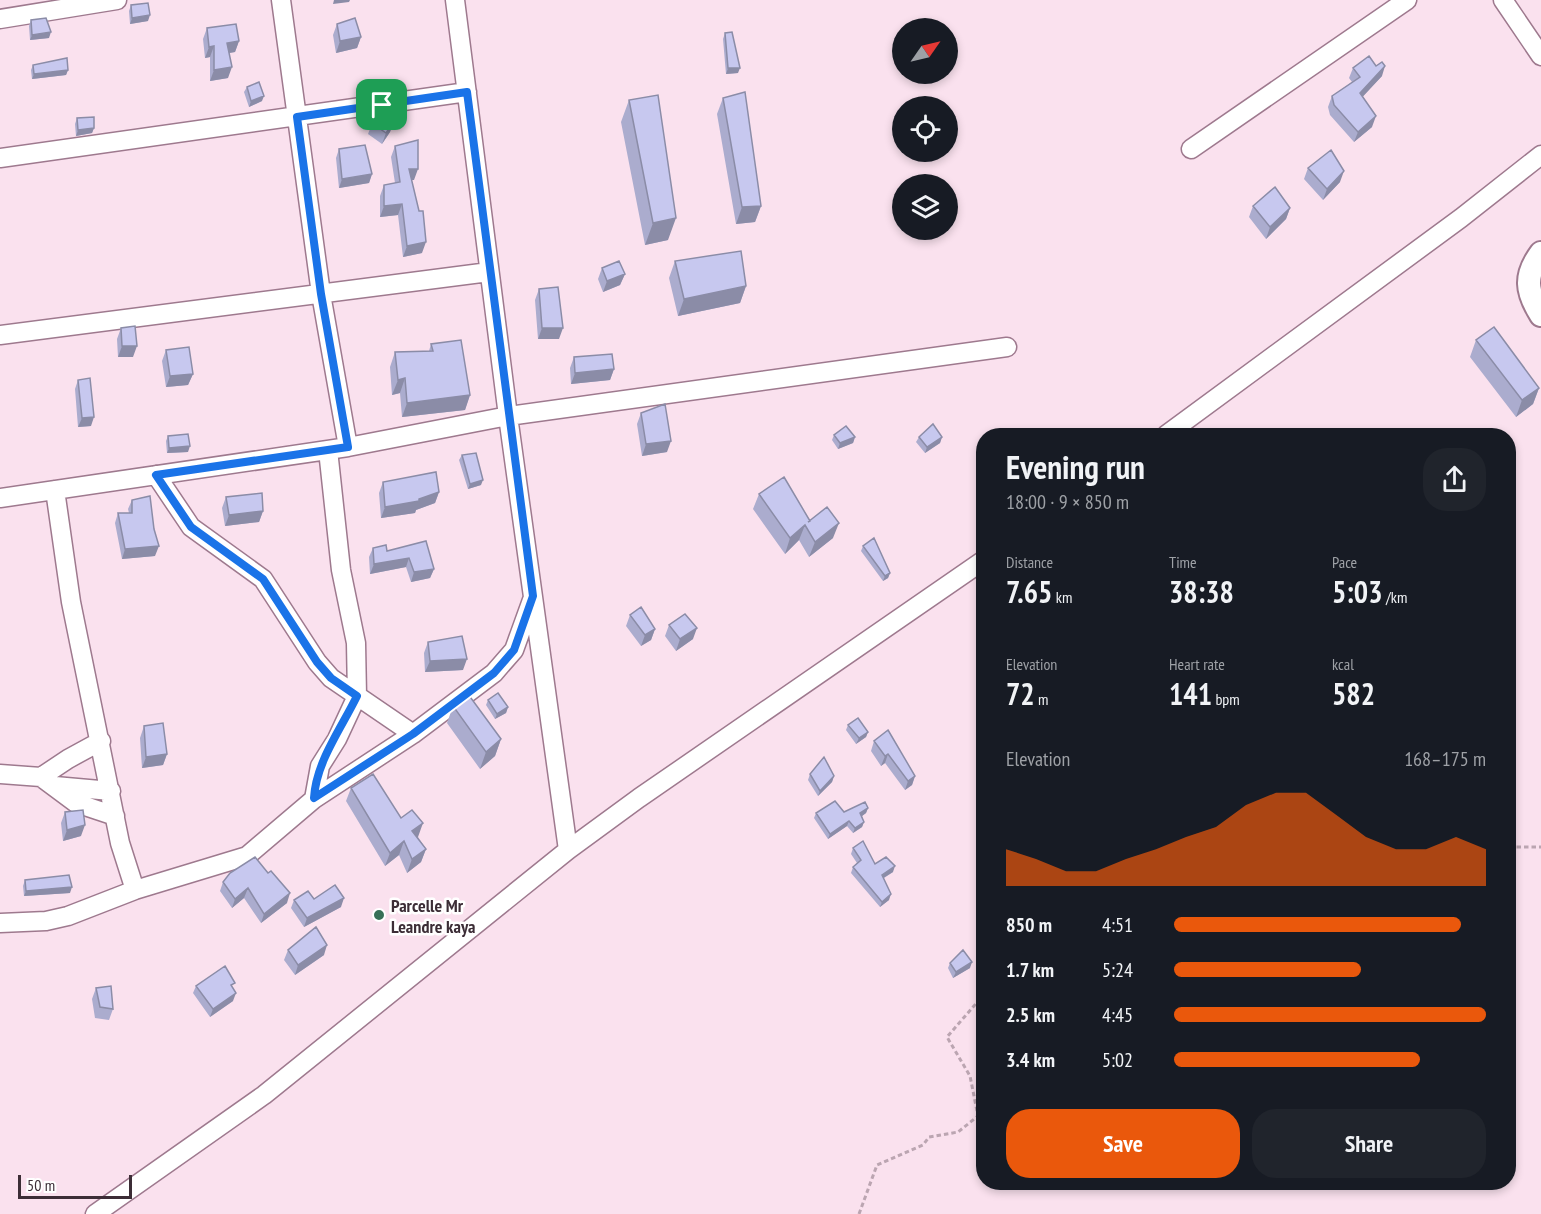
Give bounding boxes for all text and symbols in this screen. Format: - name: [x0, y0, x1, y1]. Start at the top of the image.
- north arrow: [892, 18, 958, 84]
- map controls: [892, 18, 958, 240]
- pin: [356, 79, 407, 130]
- icon: arrive: [365, 88, 398, 121]
- button: locate: [892, 96, 958, 162]
- button: layers: [892, 174, 958, 240]
- text: Evening run: [1006, 445, 1145, 488]
- button: share: [1423, 448, 1486, 511]
- text: 18:00 · 9 × 850 m: [1006, 489, 1129, 515]
- text: Distance: [1006, 552, 1053, 572]
- text: Time: [1169, 552, 1197, 572]
- text: Pace: [1332, 552, 1357, 572]
- text: 7.65: [1006, 572, 1052, 611]
- text: 38:38: [1169, 572, 1234, 611]
- text: 5:03: [1332, 572, 1383, 611]
- text: km: [1052, 587, 1072, 607]
- text: /km: [1383, 587, 1407, 607]
- text: Elevation: [1006, 654, 1057, 674]
- text: Heart rate: [1169, 654, 1225, 674]
- text: kcal: [1332, 654, 1354, 674]
- text: 72: [1006, 674, 1035, 713]
- text: 141: [1169, 674, 1212, 713]
- text: 582: [1332, 674, 1375, 713]
- text: m: [1035, 689, 1049, 709]
- text: bpm: [1212, 689, 1240, 709]
- text: Elevation: [1006, 746, 1070, 772]
- text: 168–175 m: [1404, 746, 1486, 772]
- place label: Parcelle Mr Leandre kaya: [391, 894, 476, 938]
- marker: Parcelle Mr Leandre kaya: [372, 908, 386, 922]
- text: 850 m: [1006, 912, 1052, 938]
- text: 4:51: [1102, 912, 1133, 938]
- text: 1.7 km: [1006, 957, 1054, 983]
- text: 5:24: [1102, 957, 1133, 983]
- text: 2.5 km: [1006, 1002, 1055, 1028]
- text: 4:45: [1102, 1002, 1133, 1028]
- text: 3.4 km: [1006, 1047, 1055, 1073]
- text: 5:02: [1102, 1047, 1133, 1073]
- button: Save: [1006, 1109, 1240, 1178]
- button: Share: [1252, 1109, 1486, 1178]
- scale bar: [18, 1172, 132, 1200]
- text: 50 m: [27, 1175, 55, 1195]

